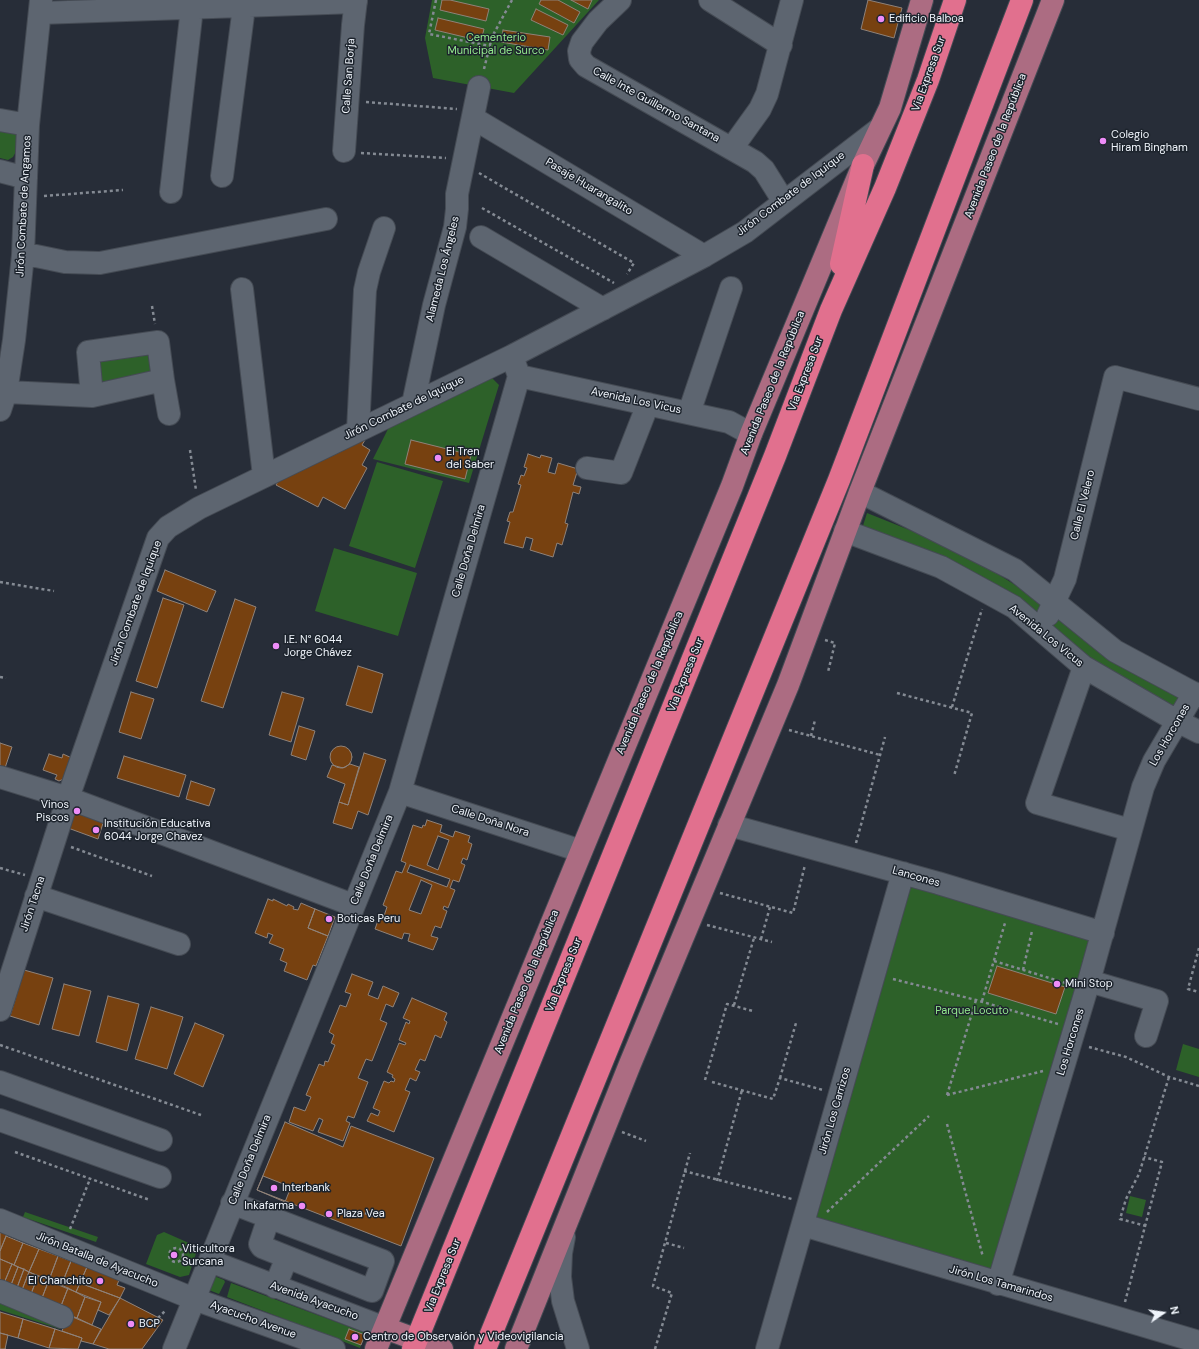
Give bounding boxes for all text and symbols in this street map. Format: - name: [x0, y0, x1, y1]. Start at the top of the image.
- place label: Edificio Balboa: [889, 12, 964, 26]
- marker: Edificio Balboa: [876, 14, 886, 24]
- park label: Cementerio Municipal de Surco: [447, 31, 545, 57]
- street label: Via Expresa Sur: [909, 35, 949, 113]
- street label: Calle San Borja: [340, 38, 358, 114]
- street label: Calle Inte Guillermo Santana: [590, 65, 722, 145]
- street label: Avenida Paseo de la República: [962, 72, 1030, 220]
- place label: Colegio Hiram Bingham: [1111, 128, 1188, 154]
- street label: Jirón Combate de Angamos: [14, 135, 34, 277]
- marker: Colegio Hiram Bingham: [1098, 136, 1108, 146]
- street label: Jirón Combate de Iquique: [734, 149, 848, 239]
- street label: Pasaje Huarangalito: [543, 156, 635, 218]
- street label: Alameda Los Ángeles: [424, 215, 462, 323]
- street label: Avenida Paseo de la República: [738, 309, 808, 457]
- street label: Via Expresa Sur: [786, 335, 826, 413]
- street label: Jirón Combate de Iquique: [342, 373, 466, 443]
- street label: Avenida Los Vicus: [590, 385, 682, 417]
- place label: El Tren del Saber: [446, 445, 494, 471]
- marker: El Tren del Saber: [433, 453, 443, 463]
- street label: Calle El Velero: [1068, 469, 1098, 541]
- street label: Calle Doña Delmira: [449, 503, 489, 599]
- street label: Jirón Combate de Iquique: [107, 539, 165, 667]
- street label: Avenida Los Vicus: [1006, 602, 1086, 670]
- street label: Avenida Paseo de la República: [614, 610, 686, 756]
- place label: I.E. N° 6044 Jorge Chávez: [284, 633, 352, 659]
- street label: Via Expresa Sur: [665, 636, 707, 714]
- marker: I.E. N° 6044 Jorge Chávez: [271, 641, 281, 651]
- street label: Los Horcones: [1147, 702, 1193, 768]
- place label: Vinos Piscos: [36, 798, 69, 824]
- street label: Calle Doña Nora: [449, 802, 531, 840]
- marker: Vinos Piscos: [72, 806, 82, 816]
- street label: Calle Doña Delmira: [348, 813, 396, 907]
- place label: Institución Educativa 6044 Jorge Chavez: [104, 817, 210, 843]
- marker: Institución Educativa 6044 Jorge Chavez: [91, 825, 101, 835]
- street label: Lancones: [891, 864, 941, 890]
- street label: Jirón Tacna: [18, 875, 48, 933]
- street label: Avenida Paseo de la República: [492, 908, 562, 1056]
- place label: Boticas Peru: [337, 912, 400, 926]
- marker: Boticas Peru: [324, 914, 334, 924]
- street label: Via Expresa Sur: [543, 936, 585, 1014]
- place label: Mini Stop: [1065, 977, 1113, 991]
- marker: Mini Stop: [1052, 979, 1062, 989]
- park label: Parque Locuto: [935, 1004, 1009, 1018]
- street label: Los Horcones: [1055, 1007, 1087, 1077]
- street label: Jirón Los Carrizos: [816, 1066, 854, 1156]
- street label: Calle Doña Delmira: [226, 1113, 274, 1207]
- place label: Interbank: [282, 1181, 330, 1195]
- marker: Interbank: [269, 1183, 279, 1193]
- place label: Inkafarma: [244, 1199, 294, 1213]
- marker: Inkafarma: [297, 1201, 307, 1211]
- place label: Plaza Vea: [337, 1207, 385, 1221]
- marker: Plaza Vea: [324, 1209, 334, 1219]
- street label: Jirón Batalla de Ayacucho: [34, 1229, 160, 1291]
- street label: Via Expresa Sur: [422, 1237, 464, 1315]
- place label: Viticultora Surcana: [182, 1242, 235, 1268]
- marker: Viticultora Surcana: [169, 1250, 179, 1260]
- street label: Jirón Los Tamarindos: [948, 1263, 1054, 1305]
- place label: El Chanchito: [28, 1274, 92, 1288]
- marker: El Chanchito: [95, 1276, 105, 1286]
- street label: Avenida Ayacucho: [268, 1279, 360, 1323]
- north arrow: [1143, 1293, 1183, 1333]
- street label: Ayacucho Avenue: [208, 1298, 298, 1342]
- text: N: [1167, 1305, 1182, 1316]
- place label: BCP: [139, 1317, 160, 1331]
- marker: BCP: [126, 1319, 136, 1329]
- place label: Centro de Observaión y Videovigilancia: [363, 1330, 564, 1344]
- marker: Centro de Observaión y Videovigilancia: [350, 1332, 360, 1342]

